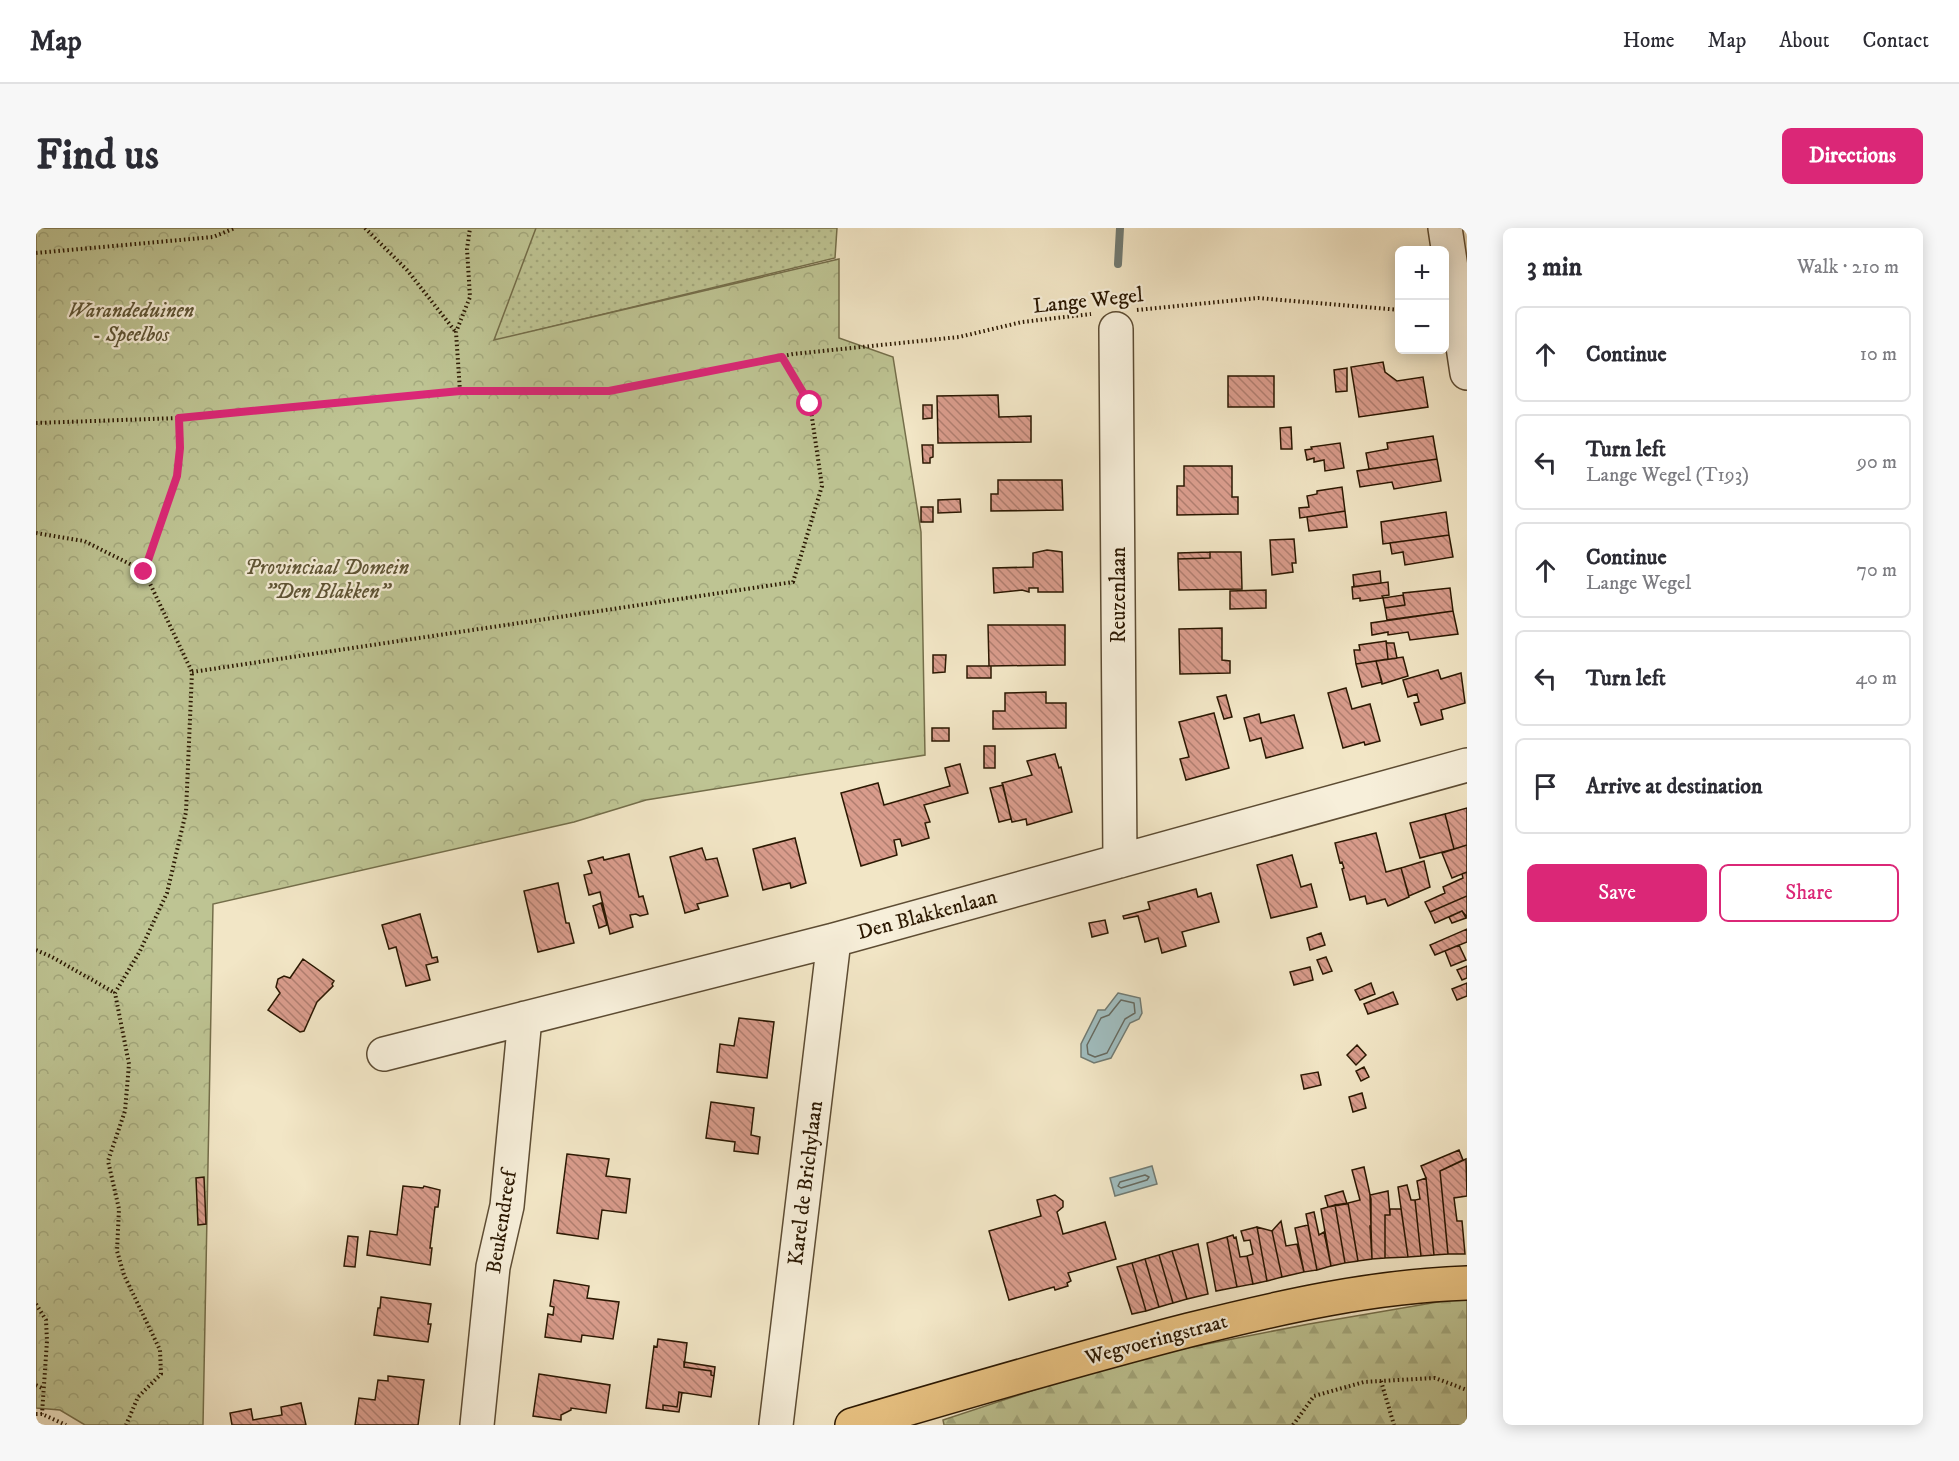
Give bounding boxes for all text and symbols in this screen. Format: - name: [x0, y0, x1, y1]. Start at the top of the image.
- text: Map: [30, 24, 82, 59]
- text: Home: [1623, 28, 1675, 54]
- text: Map: [1708, 28, 1746, 54]
- text: About: [1779, 28, 1830, 54]
- text: Contact: [1863, 28, 1929, 54]
- button: Directions: [1782, 128, 1923, 184]
- text: Find us: [36, 130, 159, 182]
- map controls: [1395, 246, 1449, 354]
- button: +: [1395, 246, 1449, 300]
- text: 3 min: [1527, 251, 1582, 284]
- text: Walk · 210 m: [1797, 255, 1899, 280]
- street label: Lange Wegel: [1032, 282, 1145, 320]
- park label: Warandeduinen - Speelbos: [68, 298, 195, 348]
- button: −: [1395, 300, 1449, 354]
- icon: ahead: [1529, 338, 1562, 371]
- text: Continue: [1586, 341, 1667, 368]
- text: 10 m: [1860, 342, 1897, 367]
- route start: [796, 390, 822, 416]
- text: Turn left: [1586, 436, 1666, 463]
- icon: left: [1529, 446, 1562, 479]
- text: 90 m: [1857, 450, 1897, 475]
- text: Lange Wegel (T193): [1586, 463, 1749, 488]
- text: Continue: [1586, 544, 1667, 571]
- street label: Reuzenlaan: [1106, 547, 1132, 643]
- icon: ahead: [1529, 554, 1562, 587]
- park label: Provinciaal Domein "Den Blakken": [245, 555, 409, 605]
- route end: [130, 558, 156, 584]
- text: 70 m: [1856, 558, 1897, 583]
- text: Lange Wegel: [1586, 571, 1691, 596]
- icon: left: [1529, 662, 1562, 695]
- text: Turn left: [1586, 665, 1666, 692]
- text: 40 m: [1855, 666, 1897, 691]
- icon: arrive: [1529, 770, 1562, 803]
- text: Arrive at destination: [1586, 773, 1763, 800]
- button: Save: [1527, 864, 1707, 922]
- button: Share: [1719, 864, 1899, 922]
- street label: Den Blakkenlaan: [855, 884, 1000, 946]
- street label: Karel de Brichylaan: [783, 1099, 829, 1267]
- street label: Beukendreef: [481, 1165, 524, 1276]
- street label: Wegvoeringstraat: [1081, 1308, 1231, 1372]

